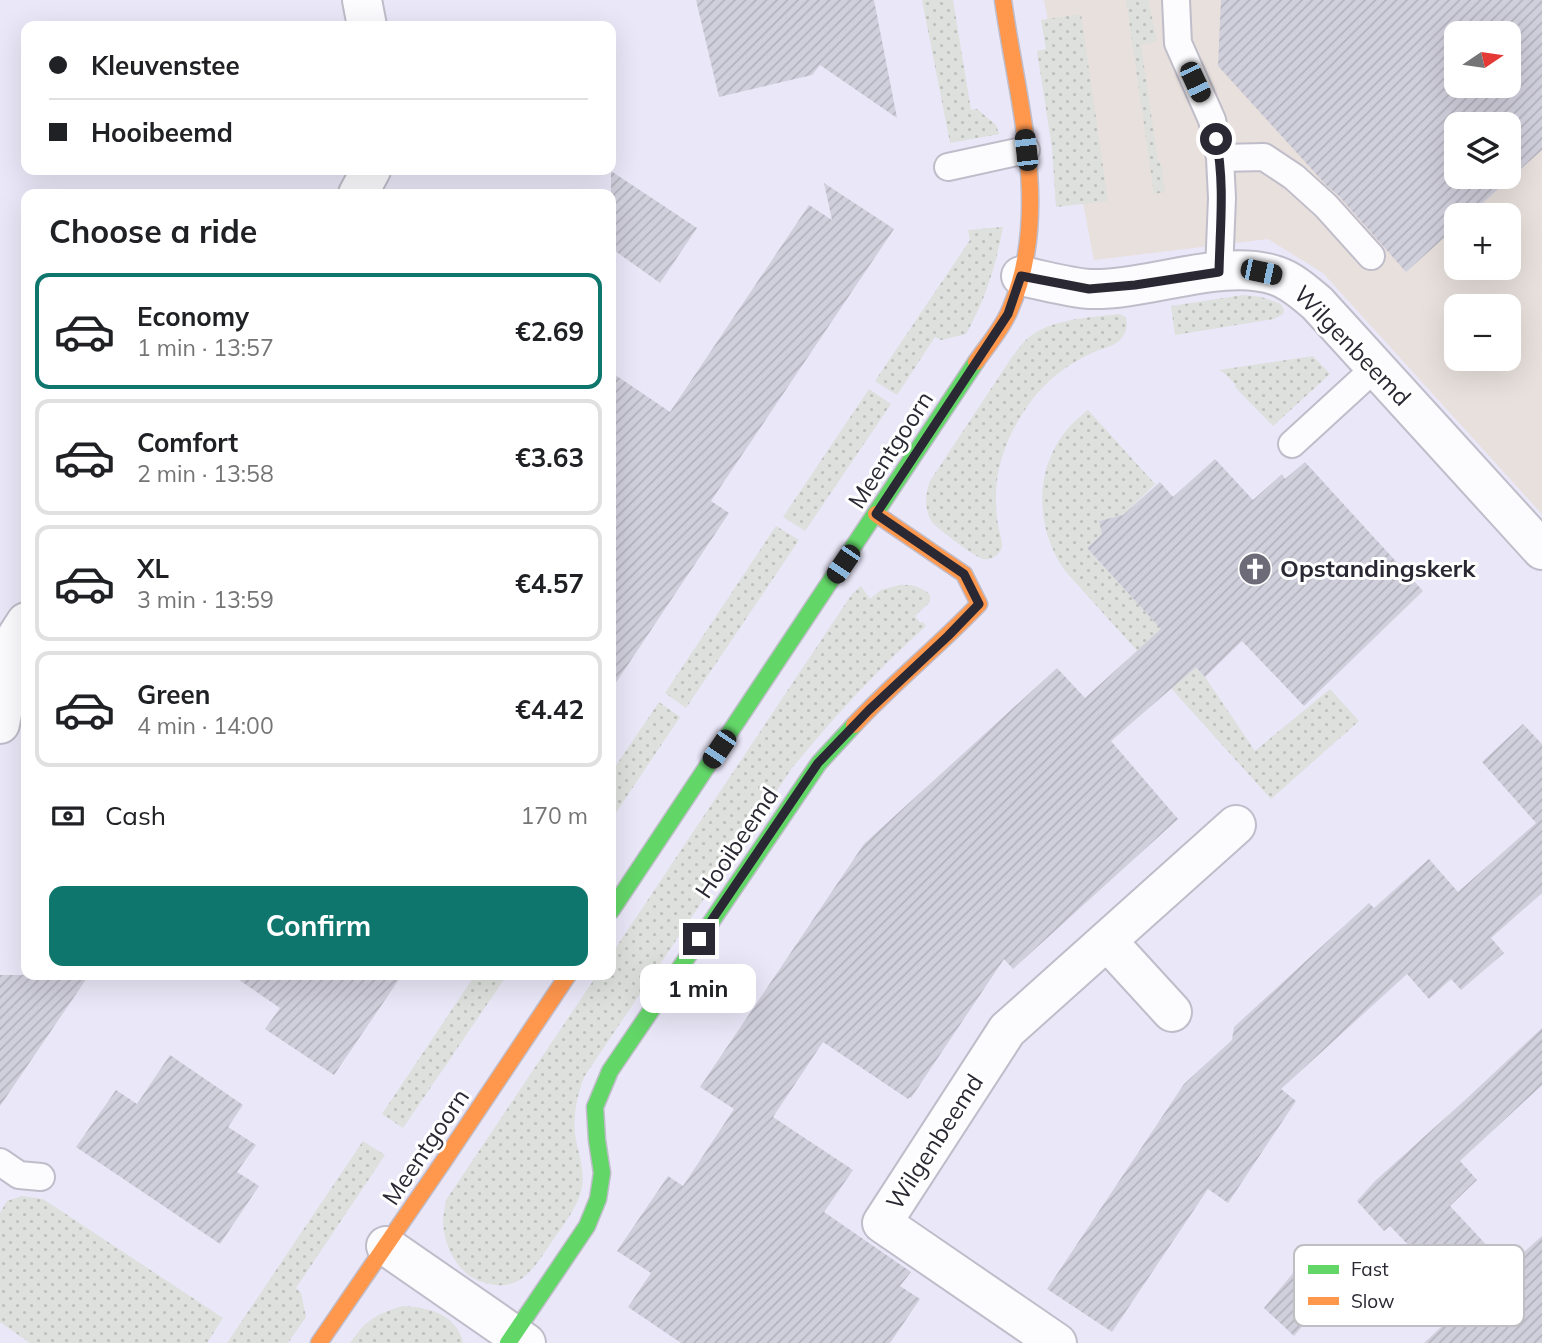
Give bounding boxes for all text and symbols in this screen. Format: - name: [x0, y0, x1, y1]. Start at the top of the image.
- north arrow: [1444, 21, 1521, 98]
- map controls: [1444, 21, 1521, 371]
- text: Kleuvenstee: [91, 49, 240, 82]
- car: [1177, 59, 1214, 105]
- button: layers: [1444, 112, 1521, 189]
- text: Hooibeemd: [91, 116, 233, 149]
- route start: [1200, 123, 1232, 155]
- car: [1014, 128, 1039, 172]
- button: +: [1444, 203, 1521, 280]
- text: Choose a ride: [49, 211, 257, 251]
- car: [1239, 257, 1284, 287]
- street label: Wilgenbeemd: [1288, 279, 1418, 412]
- button: −: [1444, 294, 1521, 371]
- icon: car: [53, 300, 116, 363]
- text: Economy: [137, 300, 249, 333]
- text: €2.69: [515, 315, 584, 348]
- text: 1 min · 13:57: [137, 333, 274, 362]
- street label: Meentgoorn: [841, 385, 939, 514]
- icon: car: [53, 426, 116, 489]
- text: Comfort: [137, 426, 238, 459]
- text: €3.63: [515, 441, 584, 474]
- text: 2 min · 13:58: [137, 459, 274, 488]
- car: [823, 541, 864, 587]
- church icon: Opstandingskerk: [1236, 550, 1274, 588]
- icon: car: [53, 552, 116, 615]
- text: XL: [137, 552, 169, 585]
- place label: Opstandingskerk: [1280, 553, 1476, 583]
- text: €4.57: [515, 567, 584, 600]
- text: 3 min · 13:59: [137, 585, 274, 614]
- icon: car: [53, 678, 116, 741]
- text: Green: [137, 678, 210, 711]
- text: €4.42: [515, 693, 584, 726]
- text: 4 min · 14:00: [137, 711, 274, 740]
- car: [699, 726, 740, 772]
- street label: Hooibeemd: [688, 781, 784, 904]
- icon: cash: [49, 797, 87, 835]
- text: Cash: [105, 799, 166, 832]
- text: 170 m: [520, 801, 588, 830]
- button: Confirm: [49, 886, 588, 966]
- route end: [683, 923, 715, 955]
- callout: 1 min: [641, 964, 757, 1012]
- text: 1 min: [668, 974, 728, 1003]
- street label: Wilgenbeemd: [879, 1068, 989, 1215]
- street label: Meentgoorn: [375, 1083, 475, 1210]
- legend: [1294, 1245, 1524, 1326]
- text: Fast: [1351, 1257, 1389, 1281]
- text: Slow: [1351, 1289, 1395, 1313]

